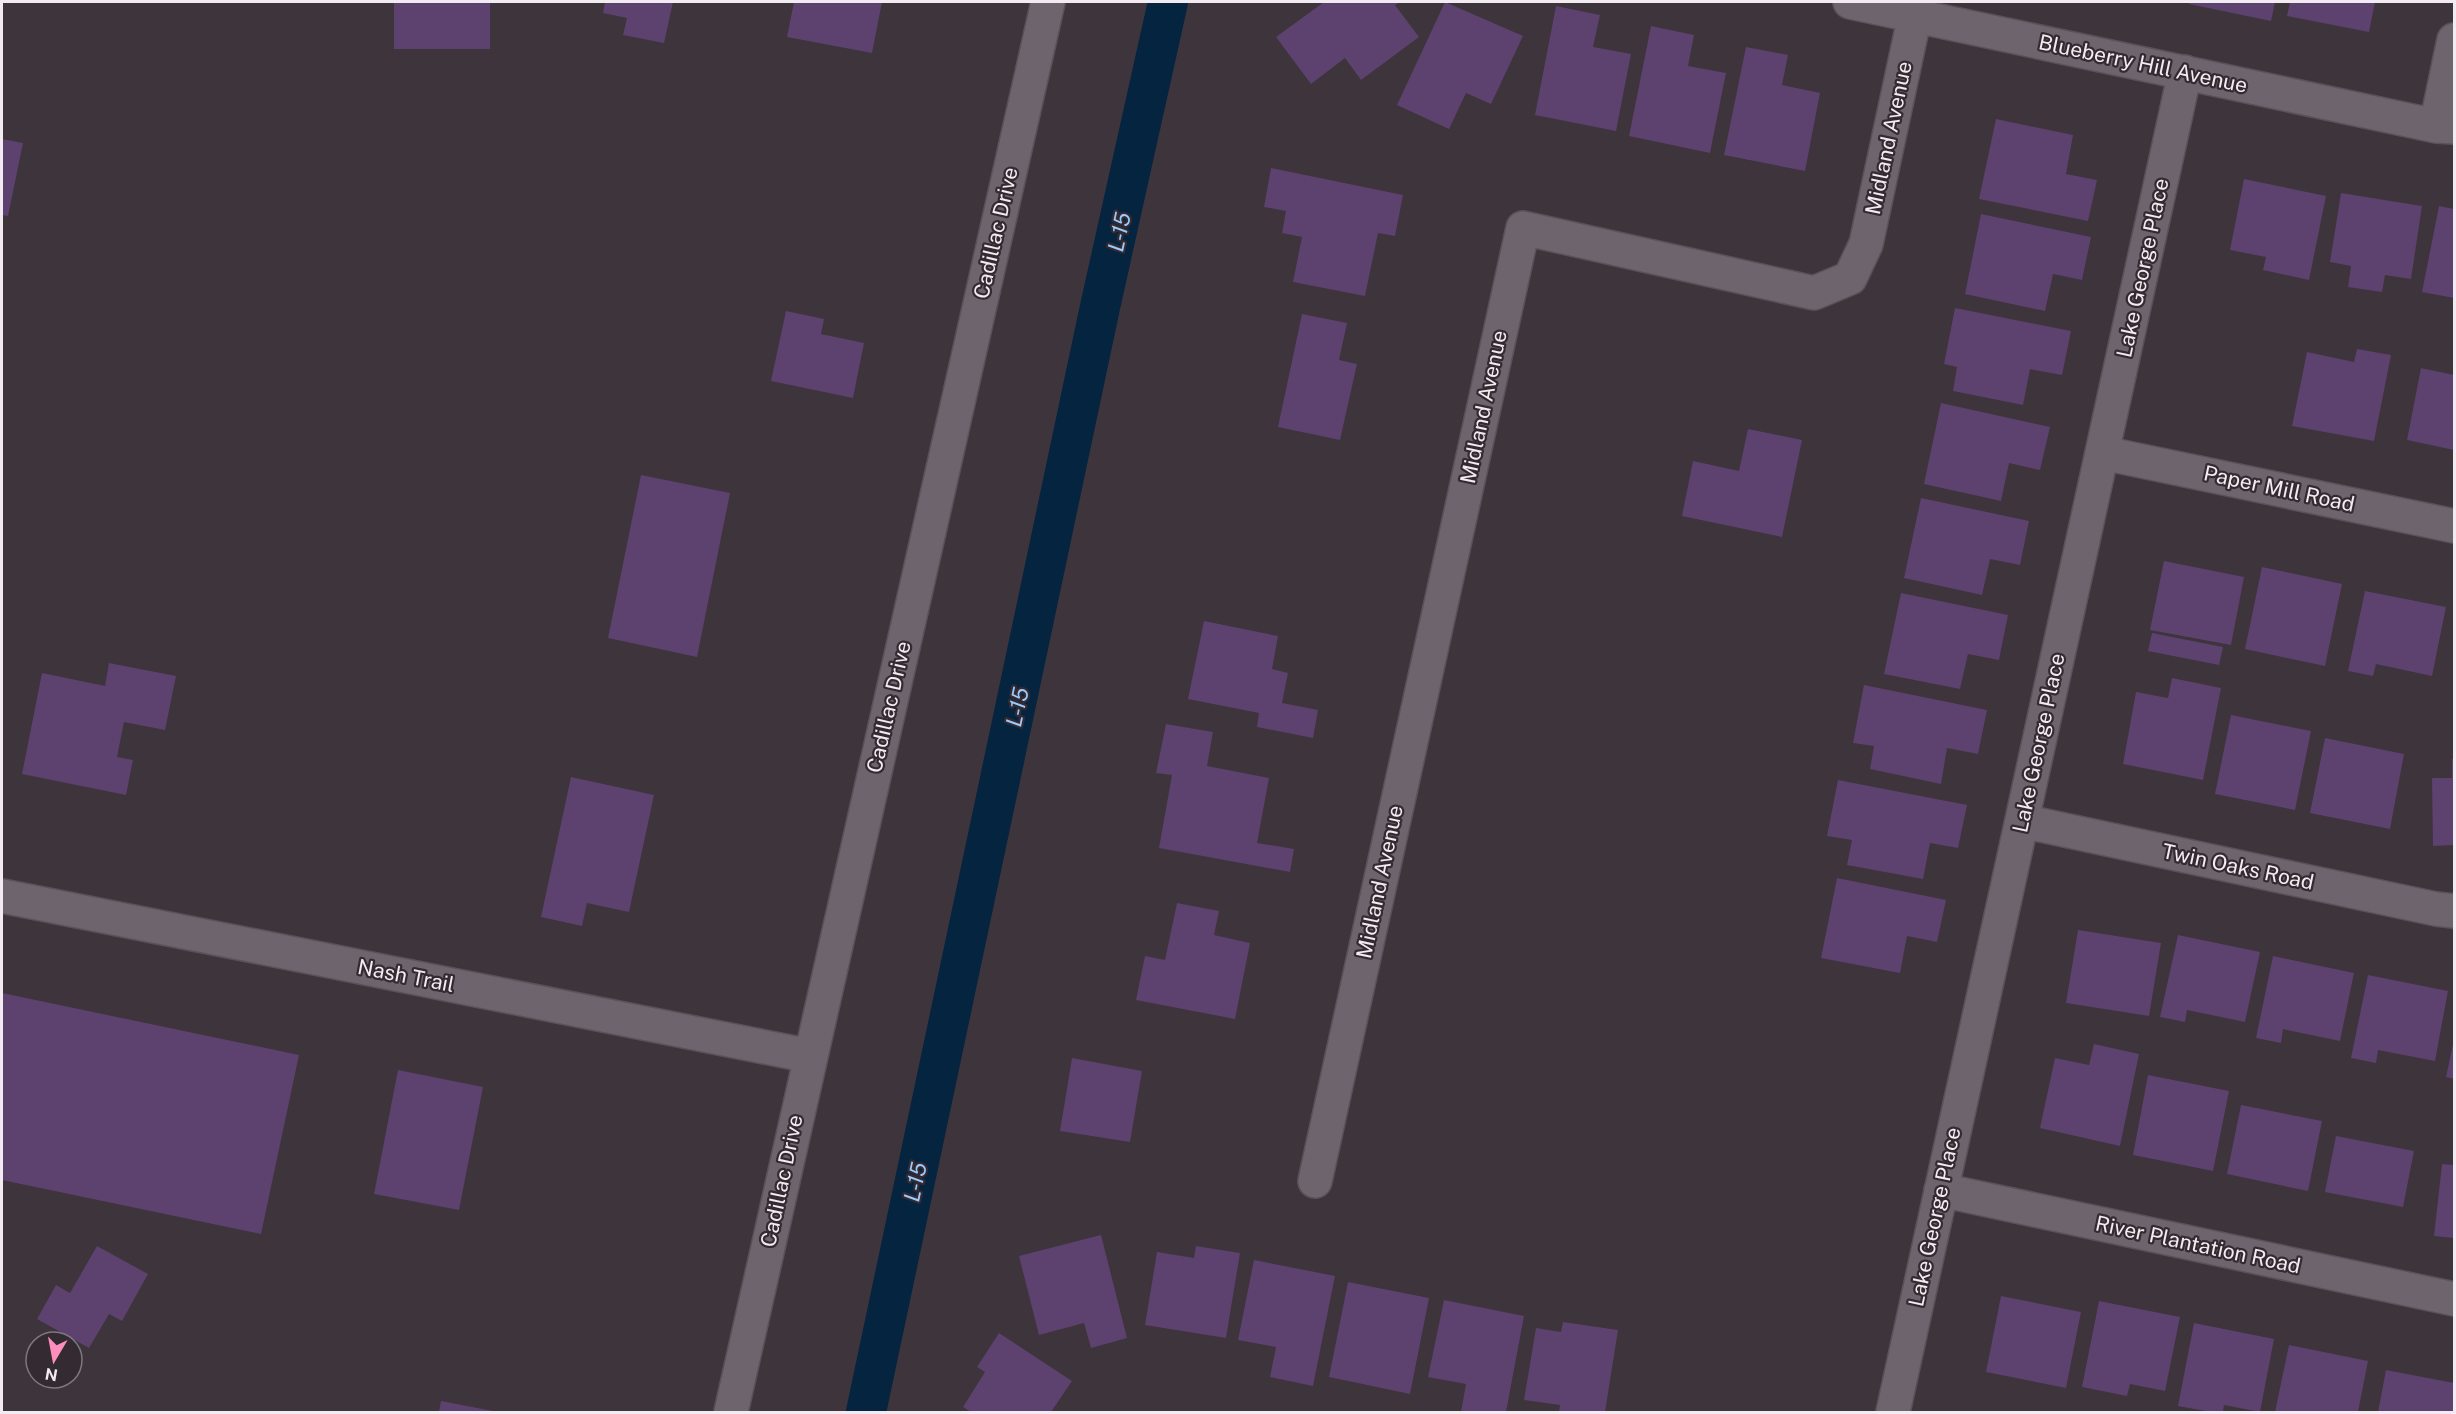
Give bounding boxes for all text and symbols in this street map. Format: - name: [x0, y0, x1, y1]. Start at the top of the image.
- street label: Blueberry Hill Avenue: [2037, 29, 2250, 98]
- street label: Midland Avenue: [1860, 59, 1917, 217]
- street label: Cadillac Drive: [968, 165, 1023, 301]
- street label: Lake George Place: [2111, 176, 2174, 360]
- water label: L-15: [1102, 209, 1136, 254]
- street label: Midland Avenue: [1455, 328, 1512, 486]
- street label: Paper Mill Road: [2201, 460, 2357, 517]
- street label: Cadillac Drive: [861, 639, 916, 775]
- street label: Lake George Place: [2007, 651, 2070, 835]
- water label: L-15: [1000, 684, 1034, 729]
- street label: Midland Avenue: [1351, 803, 1408, 961]
- street label: Twin Oaks Road: [2160, 838, 2316, 895]
- street label: Nash Trail: [356, 954, 457, 997]
- street label: Cadillac Drive: [755, 1113, 808, 1249]
- street label: Lake George Place: [1903, 1125, 1966, 1309]
- water label: L-15: [898, 1159, 932, 1204]
- street label: River Plantation Road: [2093, 1211, 2303, 1278]
- north arrow: [24, 1330, 84, 1390]
- text: N: [44, 1364, 59, 1385]

